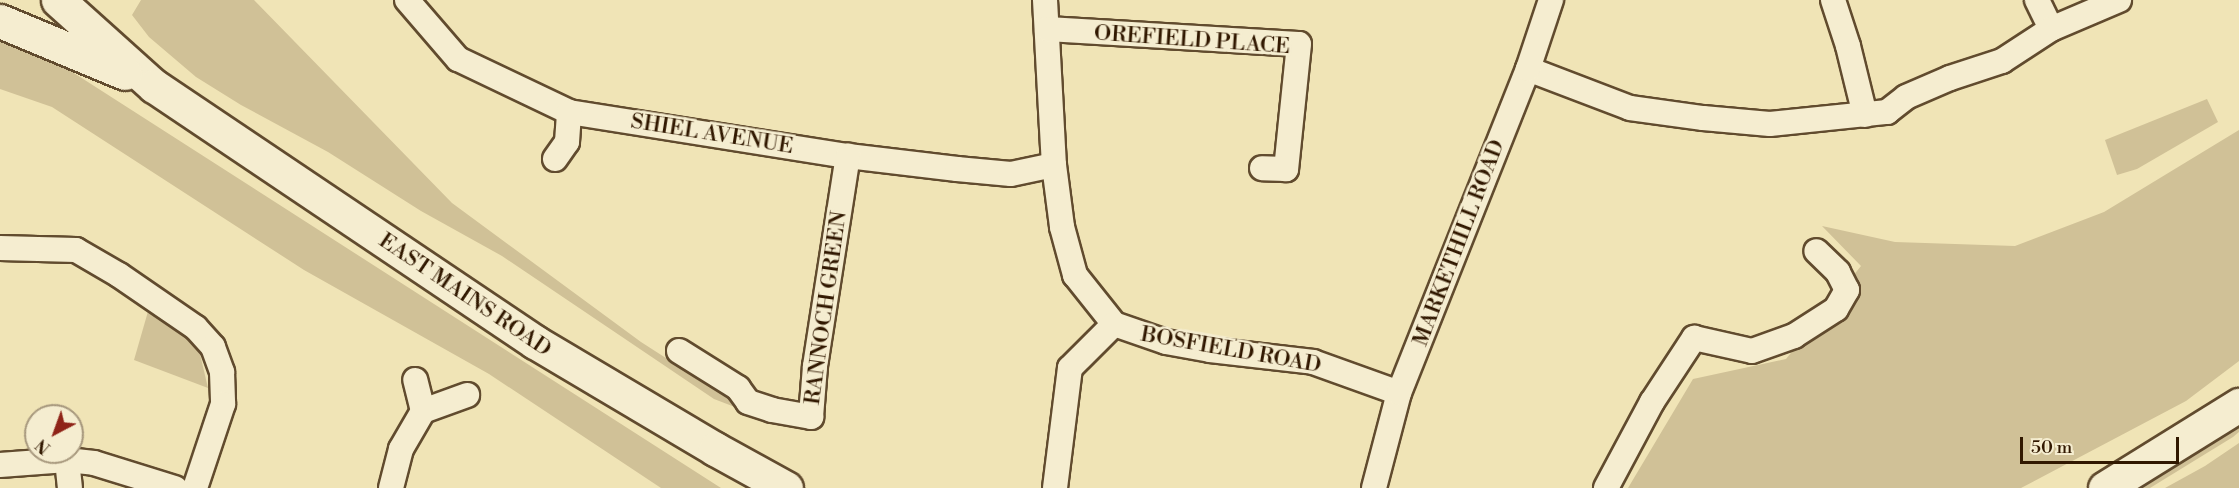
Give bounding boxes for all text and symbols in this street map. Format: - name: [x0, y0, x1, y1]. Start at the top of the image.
- street label: OREFIELD PLACE: [1093, 20, 1291, 60]
- street label: SHIEL AVENUE: [629, 108, 795, 160]
- street label: MARKETHILL ROAD: [1407, 136, 1511, 350]
- street label: RANNOCH GREEN: [799, 209, 853, 407]
- street label: EAST MAINS ROAD: [374, 227, 556, 363]
- street label: BOSFIELD ROAD: [1139, 321, 1323, 379]
- north arrow: [24, 404, 84, 464]
- scale bar: [2023, 425, 2182, 463]
- text: N: [32, 434, 55, 458]
- text: 50 m: [2031, 436, 2072, 459]

